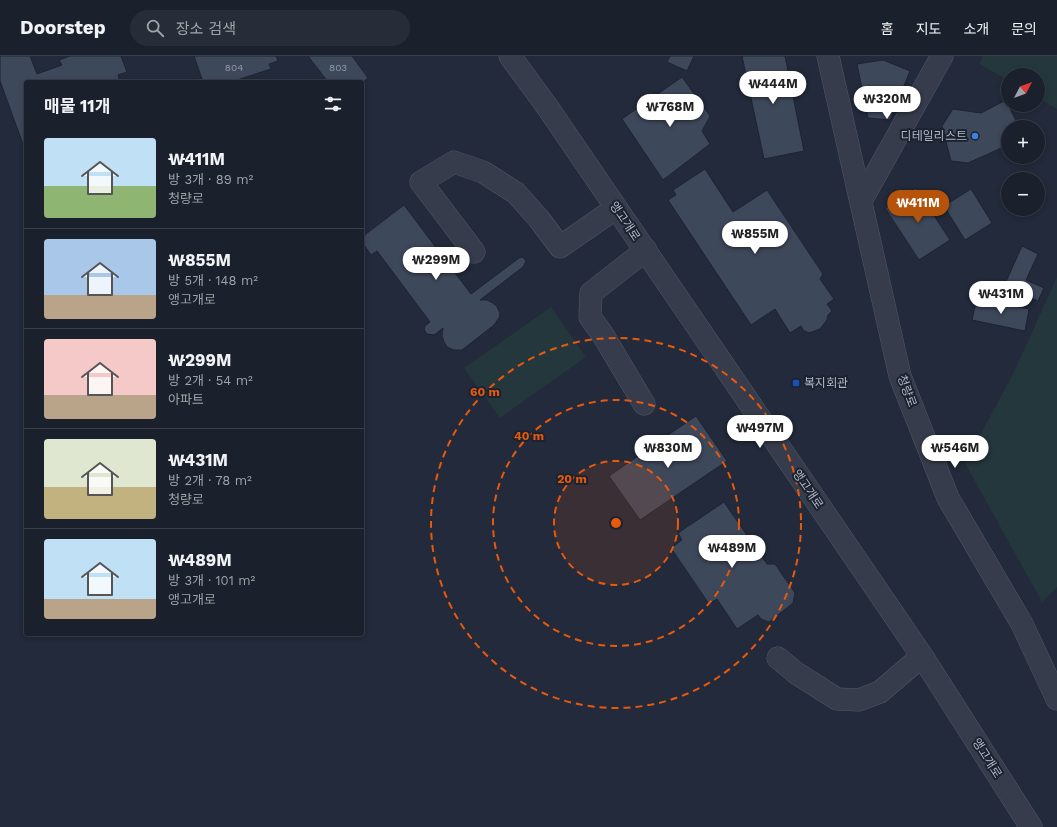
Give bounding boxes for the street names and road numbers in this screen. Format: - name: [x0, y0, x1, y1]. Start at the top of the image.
- street label: 앵고개로: [607, 199, 643, 243]
- street label: 청량로: [895, 373, 919, 409]
- street label: 앵고개로: [790, 467, 826, 511]
- street label: 앵고개로: [969, 736, 1005, 780]

